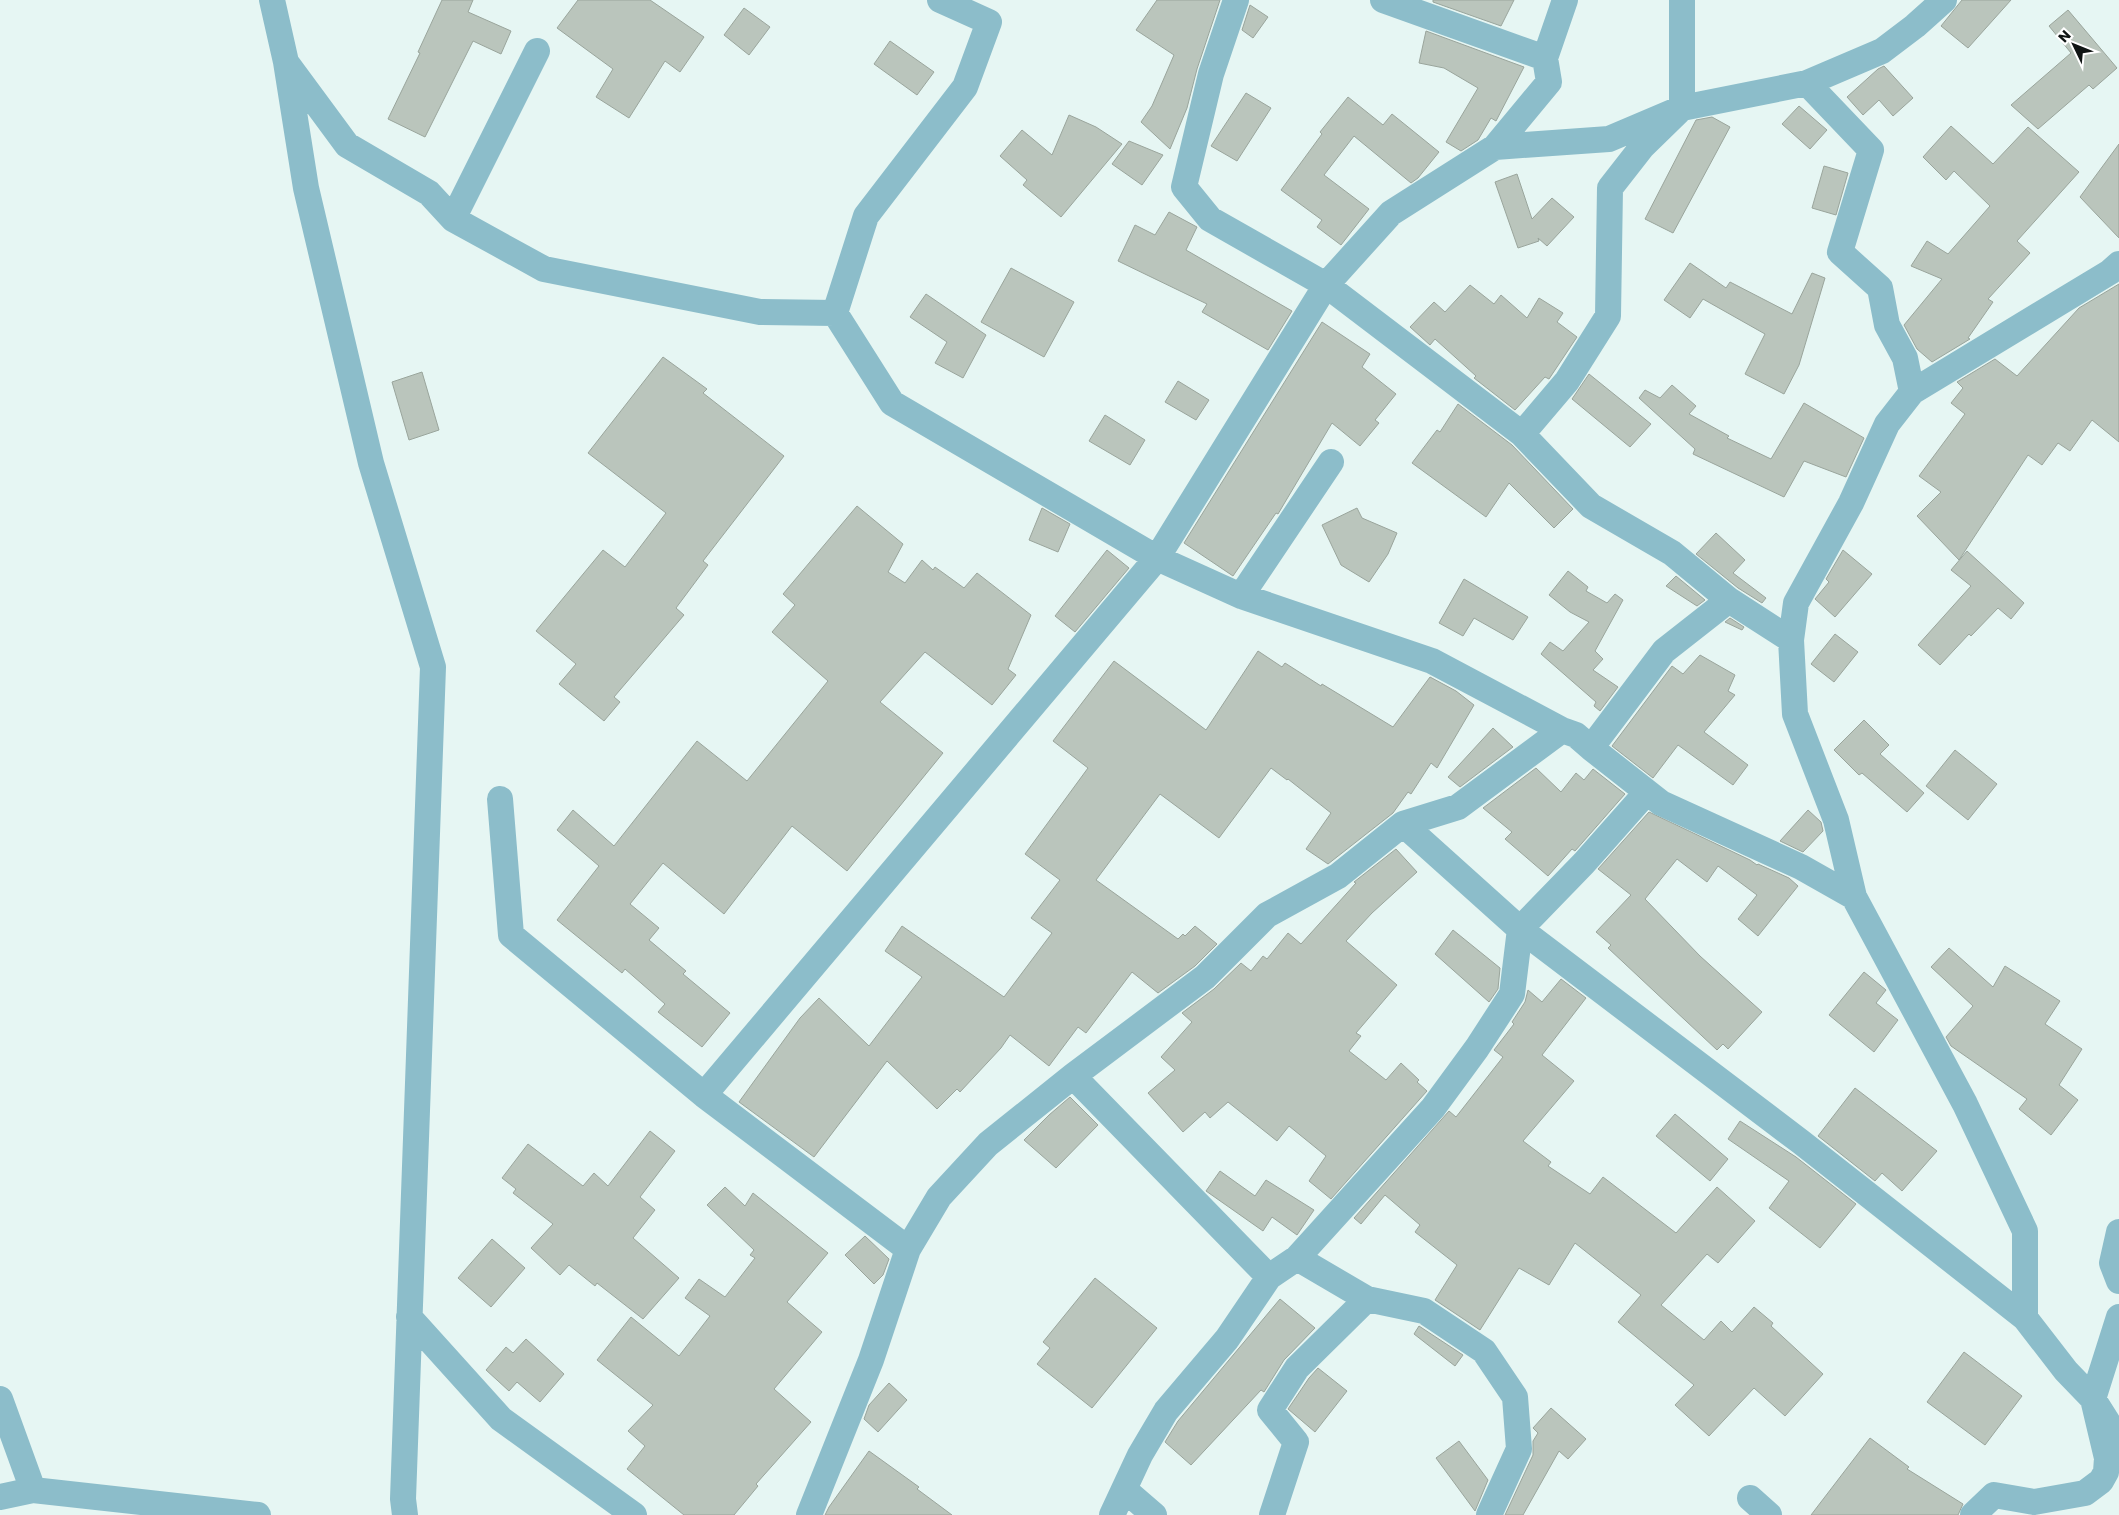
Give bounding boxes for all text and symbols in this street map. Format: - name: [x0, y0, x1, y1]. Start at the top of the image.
- north arrow: [2049, 20, 2099, 70]
- text: N: [2054, 25, 2075, 47]

